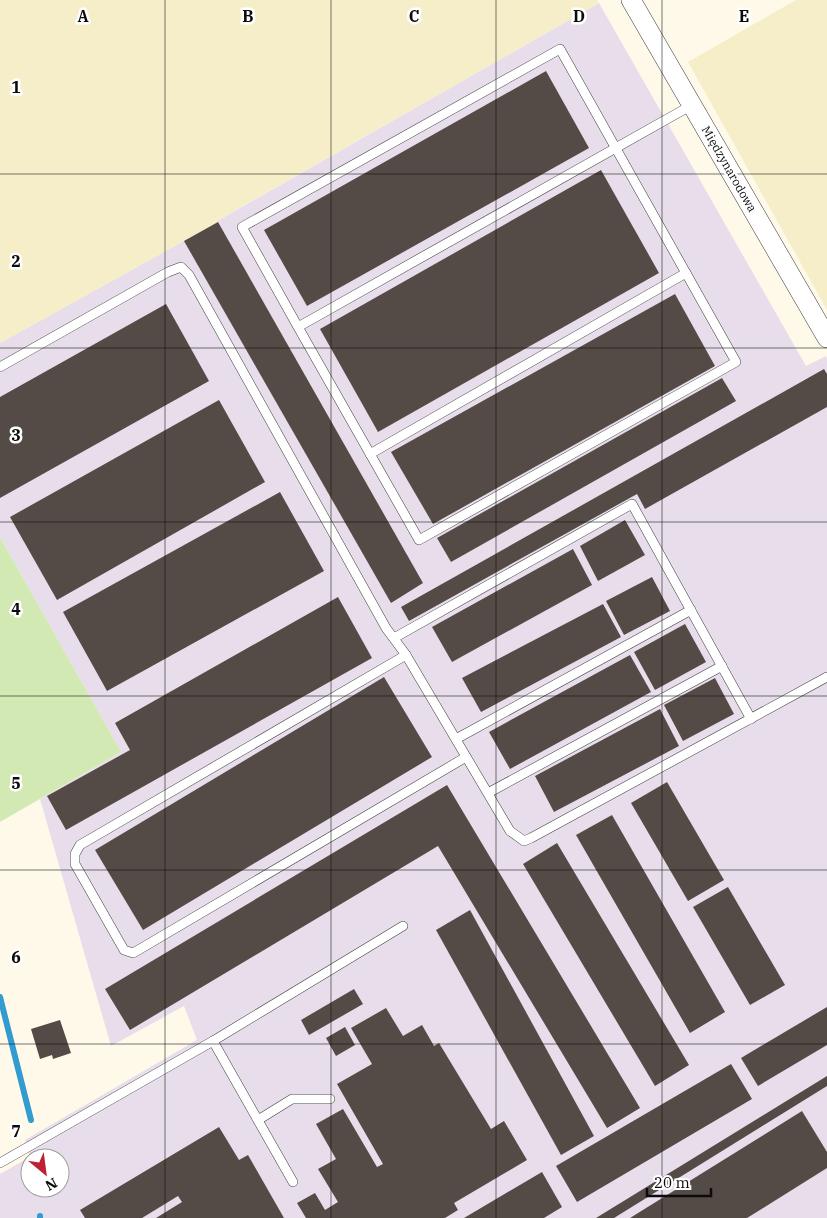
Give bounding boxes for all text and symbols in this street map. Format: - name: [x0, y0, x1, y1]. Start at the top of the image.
- text: A: [77, 6, 89, 26]
- text: B: [242, 6, 254, 26]
- text: C: [409, 6, 419, 26]
- text: D: [573, 6, 585, 26]
- text: E: [739, 6, 749, 26]
- text: 1: [11, 77, 21, 97]
- street label: Międzynarodowa: [699, 123, 760, 215]
- text: 2: [11, 251, 21, 271]
- text: 3: [11, 425, 21, 445]
- text: 4: [11, 599, 21, 619]
- text: 5: [11, 773, 21, 793]
- text: 6: [11, 947, 21, 967]
- text: 7: [11, 1121, 21, 1141]
- north arrow: [20, 1148, 70, 1198]
- scale bar: [647, 1166, 711, 1198]
- text: 20 m: [654, 1173, 690, 1192]
- text: N: [42, 1174, 61, 1195]

